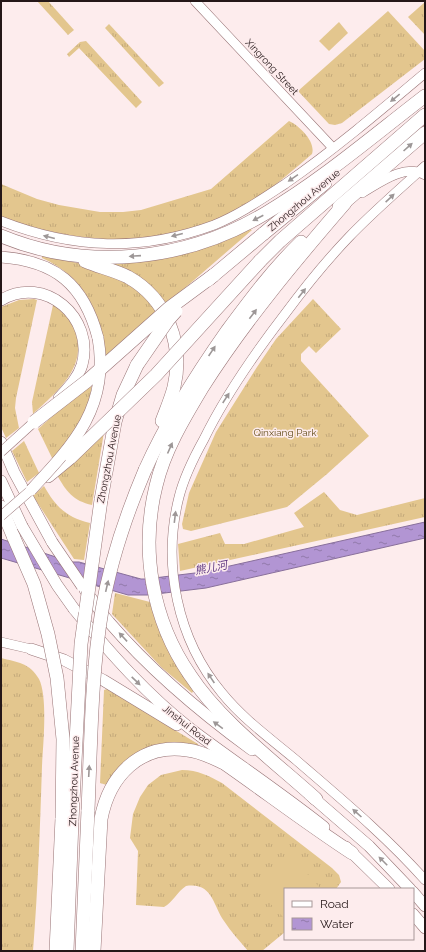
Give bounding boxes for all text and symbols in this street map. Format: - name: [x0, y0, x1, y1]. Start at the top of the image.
- street label: Xingrong Street: [243, 37, 301, 98]
- one-way arrow: [390, 93, 400, 102]
- one-way arrow: [403, 143, 413, 152]
- street label: Zhongzhou Avenue: [266, 167, 342, 233]
- one-way arrow: [288, 174, 298, 182]
- one-way arrow: [385, 193, 395, 203]
- one-way arrow: [252, 214, 264, 221]
- one-way arrow: [171, 233, 184, 239]
- one-way arrow: [43, 234, 55, 240]
- one-way arrow: [129, 253, 141, 260]
- one-way arrow: [297, 287, 306, 298]
- one-way arrow: [249, 309, 257, 320]
- one-way arrow: [208, 346, 216, 356]
- one-way arrow: [222, 393, 230, 403]
- street label: Zhongzhou Avenue: [95, 414, 123, 504]
- park label: Qinxiang Park: [253, 427, 317, 438]
- one-way arrow: [167, 443, 173, 454]
- one-way arrow: [172, 511, 178, 523]
- water label: 熊儿河: [194, 558, 230, 578]
- one-way arrow: [105, 580, 111, 592]
- one-way arrow: [118, 632, 128, 642]
- one-way arrow: [207, 673, 215, 683]
- one-way arrow: [131, 676, 141, 685]
- street label: Jinshui Road: [161, 703, 213, 747]
- one-way arrow: [213, 721, 223, 729]
- street label: Zhongzhou Avenue: [67, 736, 81, 826]
- one-way arrow: [86, 765, 93, 777]
- one-way arrow: [352, 809, 363, 818]
- one-way arrow: [378, 856, 388, 866]
- legend: [284, 888, 414, 940]
- text: Road: [320, 897, 349, 911]
- text: Water: [320, 917, 354, 931]

